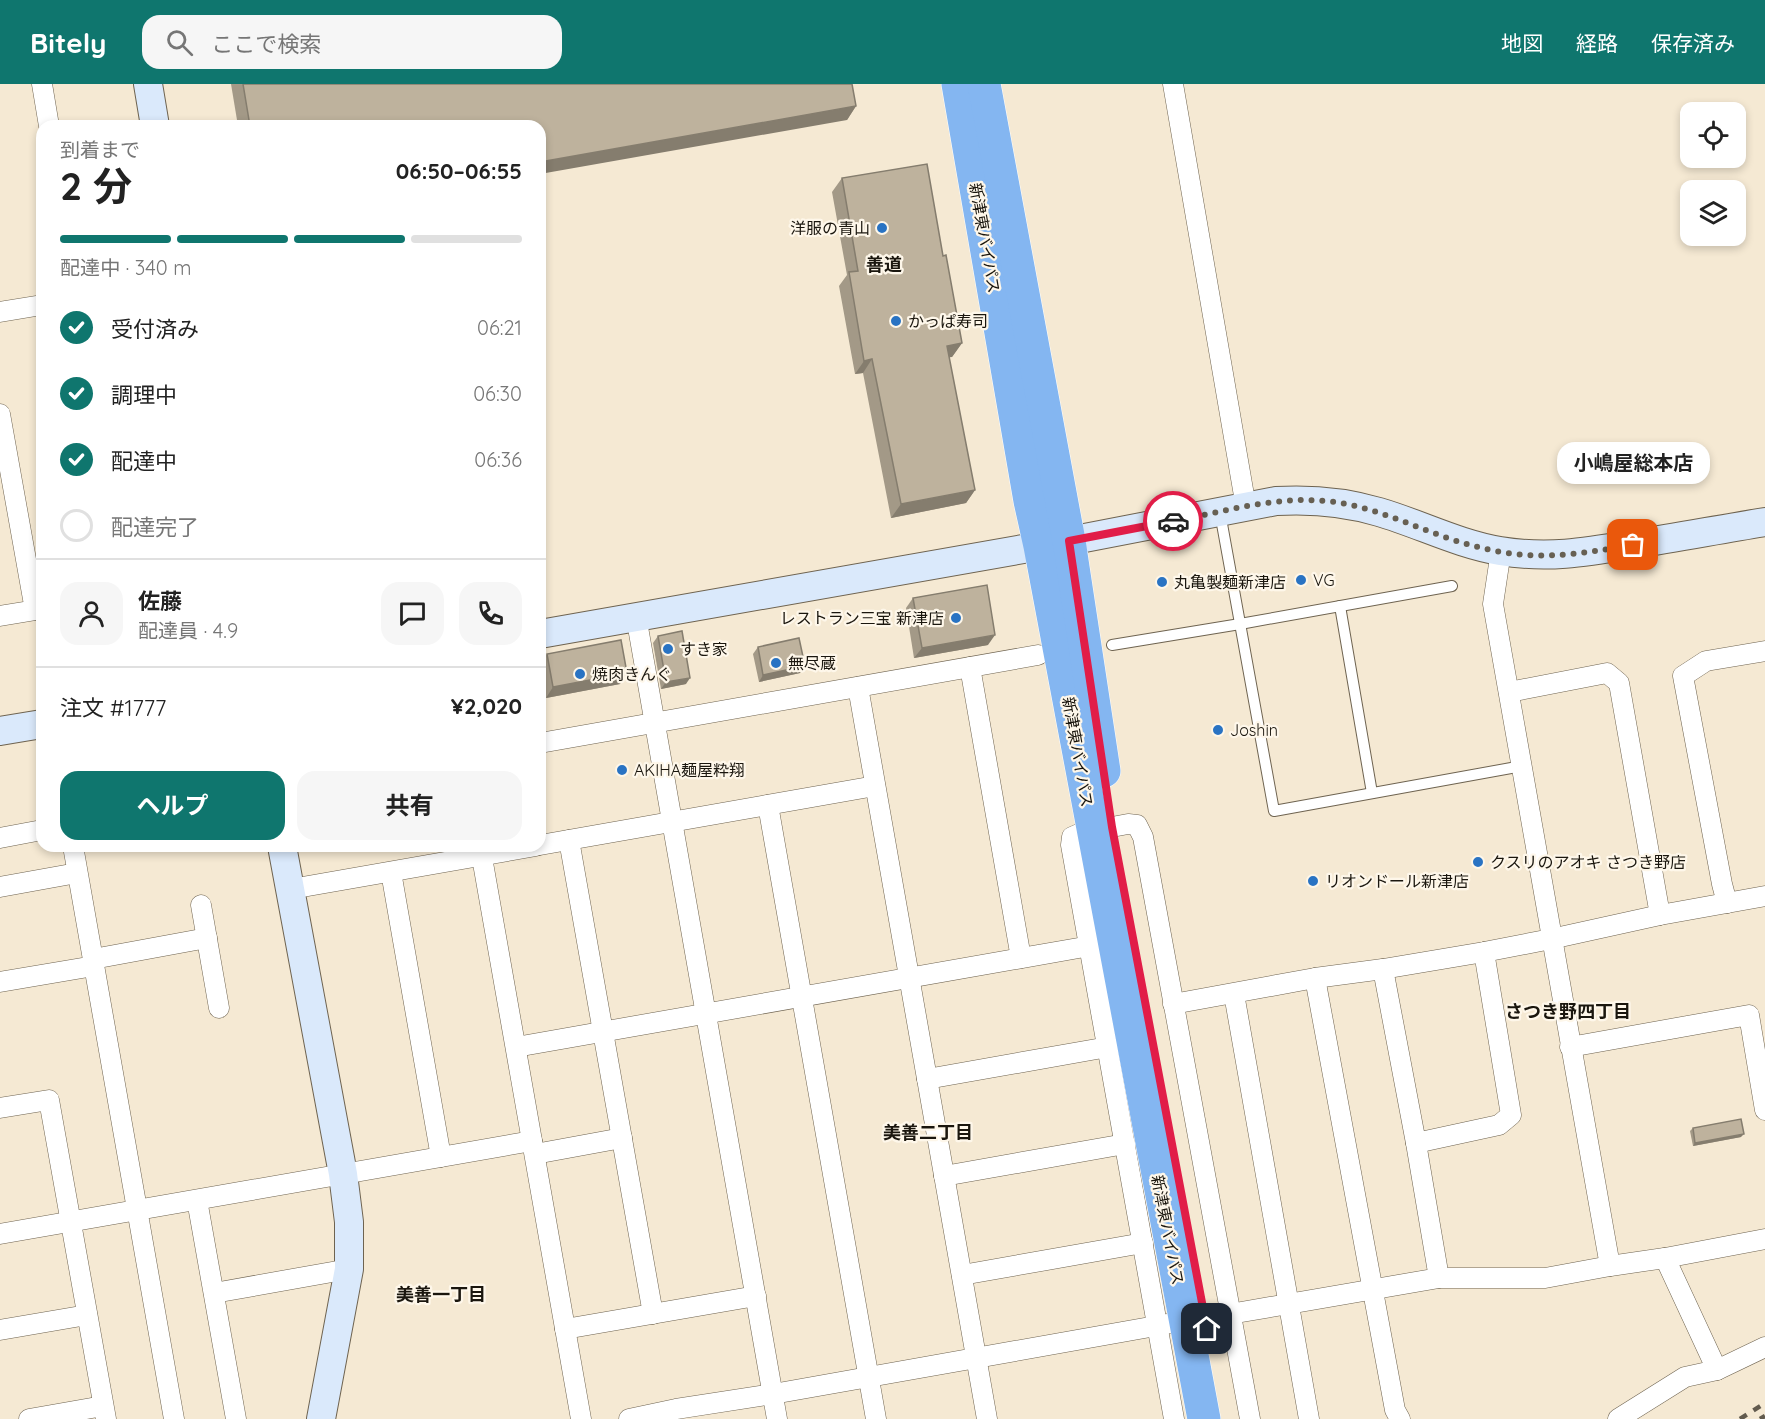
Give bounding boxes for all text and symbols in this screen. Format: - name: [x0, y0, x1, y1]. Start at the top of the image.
- search box: [142, 15, 562, 69]
- text: Bitely: [30, 25, 106, 60]
- icon: search: [163, 26, 196, 59]
- text: ここで検索: [211, 30, 321, 58]
- text: 地図: [1501, 30, 1543, 56]
- text: 経路: [1576, 30, 1618, 56]
- text: 保存済み: [1651, 30, 1735, 56]
- map controls: [1680, 102, 1746, 246]
- button: locate: [1680, 102, 1746, 168]
- text: 到着まで: [60, 137, 140, 162]
- text: 06:50–06:55: [396, 157, 522, 185]
- text: 2 分: [60, 161, 132, 210]
- button: layers: [1680, 180, 1746, 246]
- street label: 新津東バイパス: [965, 181, 1005, 295]
- place label: 洋服の青山: [790, 218, 870, 238]
- marker: 洋服の青山: [875, 221, 889, 235]
- district label: 善道: [866, 253, 902, 276]
- text: 配達中 · 340 m: [60, 255, 191, 280]
- icon: check: [60, 311, 93, 344]
- place label: かっぱ寿司: [908, 311, 988, 331]
- marker: かっぱ寿司: [889, 314, 903, 328]
- text: 受付済み: [111, 315, 199, 343]
- text: 06:21: [477, 315, 522, 340]
- icon: check: [60, 377, 93, 410]
- text: 調理中: [111, 381, 177, 409]
- text: 06:30: [473, 381, 522, 406]
- icon: check: [60, 443, 93, 476]
- callout: 小嶋屋総本店: [1556, 443, 1710, 485]
- text: 配達中: [111, 447, 177, 475]
- text: 06:36: [474, 447, 522, 472]
- text: 小嶋屋総本店: [1574, 450, 1694, 475]
- courier: [1143, 491, 1203, 551]
- icon: car: [1157, 505, 1190, 538]
- text: 配達完了: [111, 513, 199, 541]
- pin: [1607, 519, 1658, 570]
- icon: bag: [1616, 528, 1649, 561]
- place label: VG: [1313, 570, 1335, 590]
- place label: 丸亀製麺新津店: [1174, 572, 1286, 592]
- marker: VG: [1294, 573, 1308, 587]
- marker: 丸亀製麺新津店: [1155, 575, 1169, 589]
- button: person: [60, 582, 123, 645]
- button: chat: [381, 582, 444, 645]
- button: phone: [459, 582, 522, 645]
- text: 佐藤: [138, 587, 182, 615]
- place label: レストラン三宝 新津店: [780, 608, 944, 628]
- marker: レストラン三宝 新津店: [949, 611, 963, 625]
- text: 配達員 · 4.9: [138, 618, 238, 643]
- place label: すき家: [680, 639, 728, 659]
- marker: すき家: [661, 642, 675, 656]
- place label: 無尽蔵: [788, 653, 836, 673]
- marker: 無尽蔵: [769, 656, 783, 670]
- place label: 焼肉きんぐ: [592, 664, 672, 684]
- marker: 焼肉きんぐ: [573, 667, 587, 681]
- text: ¥2,020: [451, 692, 522, 720]
- text: 注文 #1777: [60, 694, 166, 722]
- street label: 新津東バイパス: [1058, 695, 1098, 809]
- place label: Joshin: [1230, 720, 1278, 740]
- marker: Joshin: [1211, 723, 1225, 737]
- place label: AKIHA麺屋粋翔: [634, 760, 745, 780]
- marker: AKIHA麺屋粋翔: [615, 763, 629, 777]
- button: ヘルプ: [60, 771, 285, 840]
- button: 共有: [297, 771, 522, 840]
- place label: クスリのアオキ さつき野店: [1490, 852, 1686, 872]
- marker: クスリのアオキ さつき野店: [1471, 855, 1485, 869]
- place label: リオンドール新津店: [1325, 871, 1469, 891]
- marker: リオンドール新津店: [1306, 874, 1320, 888]
- district label: さつき野四丁目: [1505, 1000, 1631, 1023]
- district label: 美善二丁目: [883, 1121, 973, 1144]
- street label: 新津東バイパス: [1148, 1173, 1188, 1287]
- district label: 美善一丁目: [396, 1283, 486, 1306]
- pin: [1181, 1303, 1232, 1354]
- icon: home: [1190, 1312, 1223, 1345]

